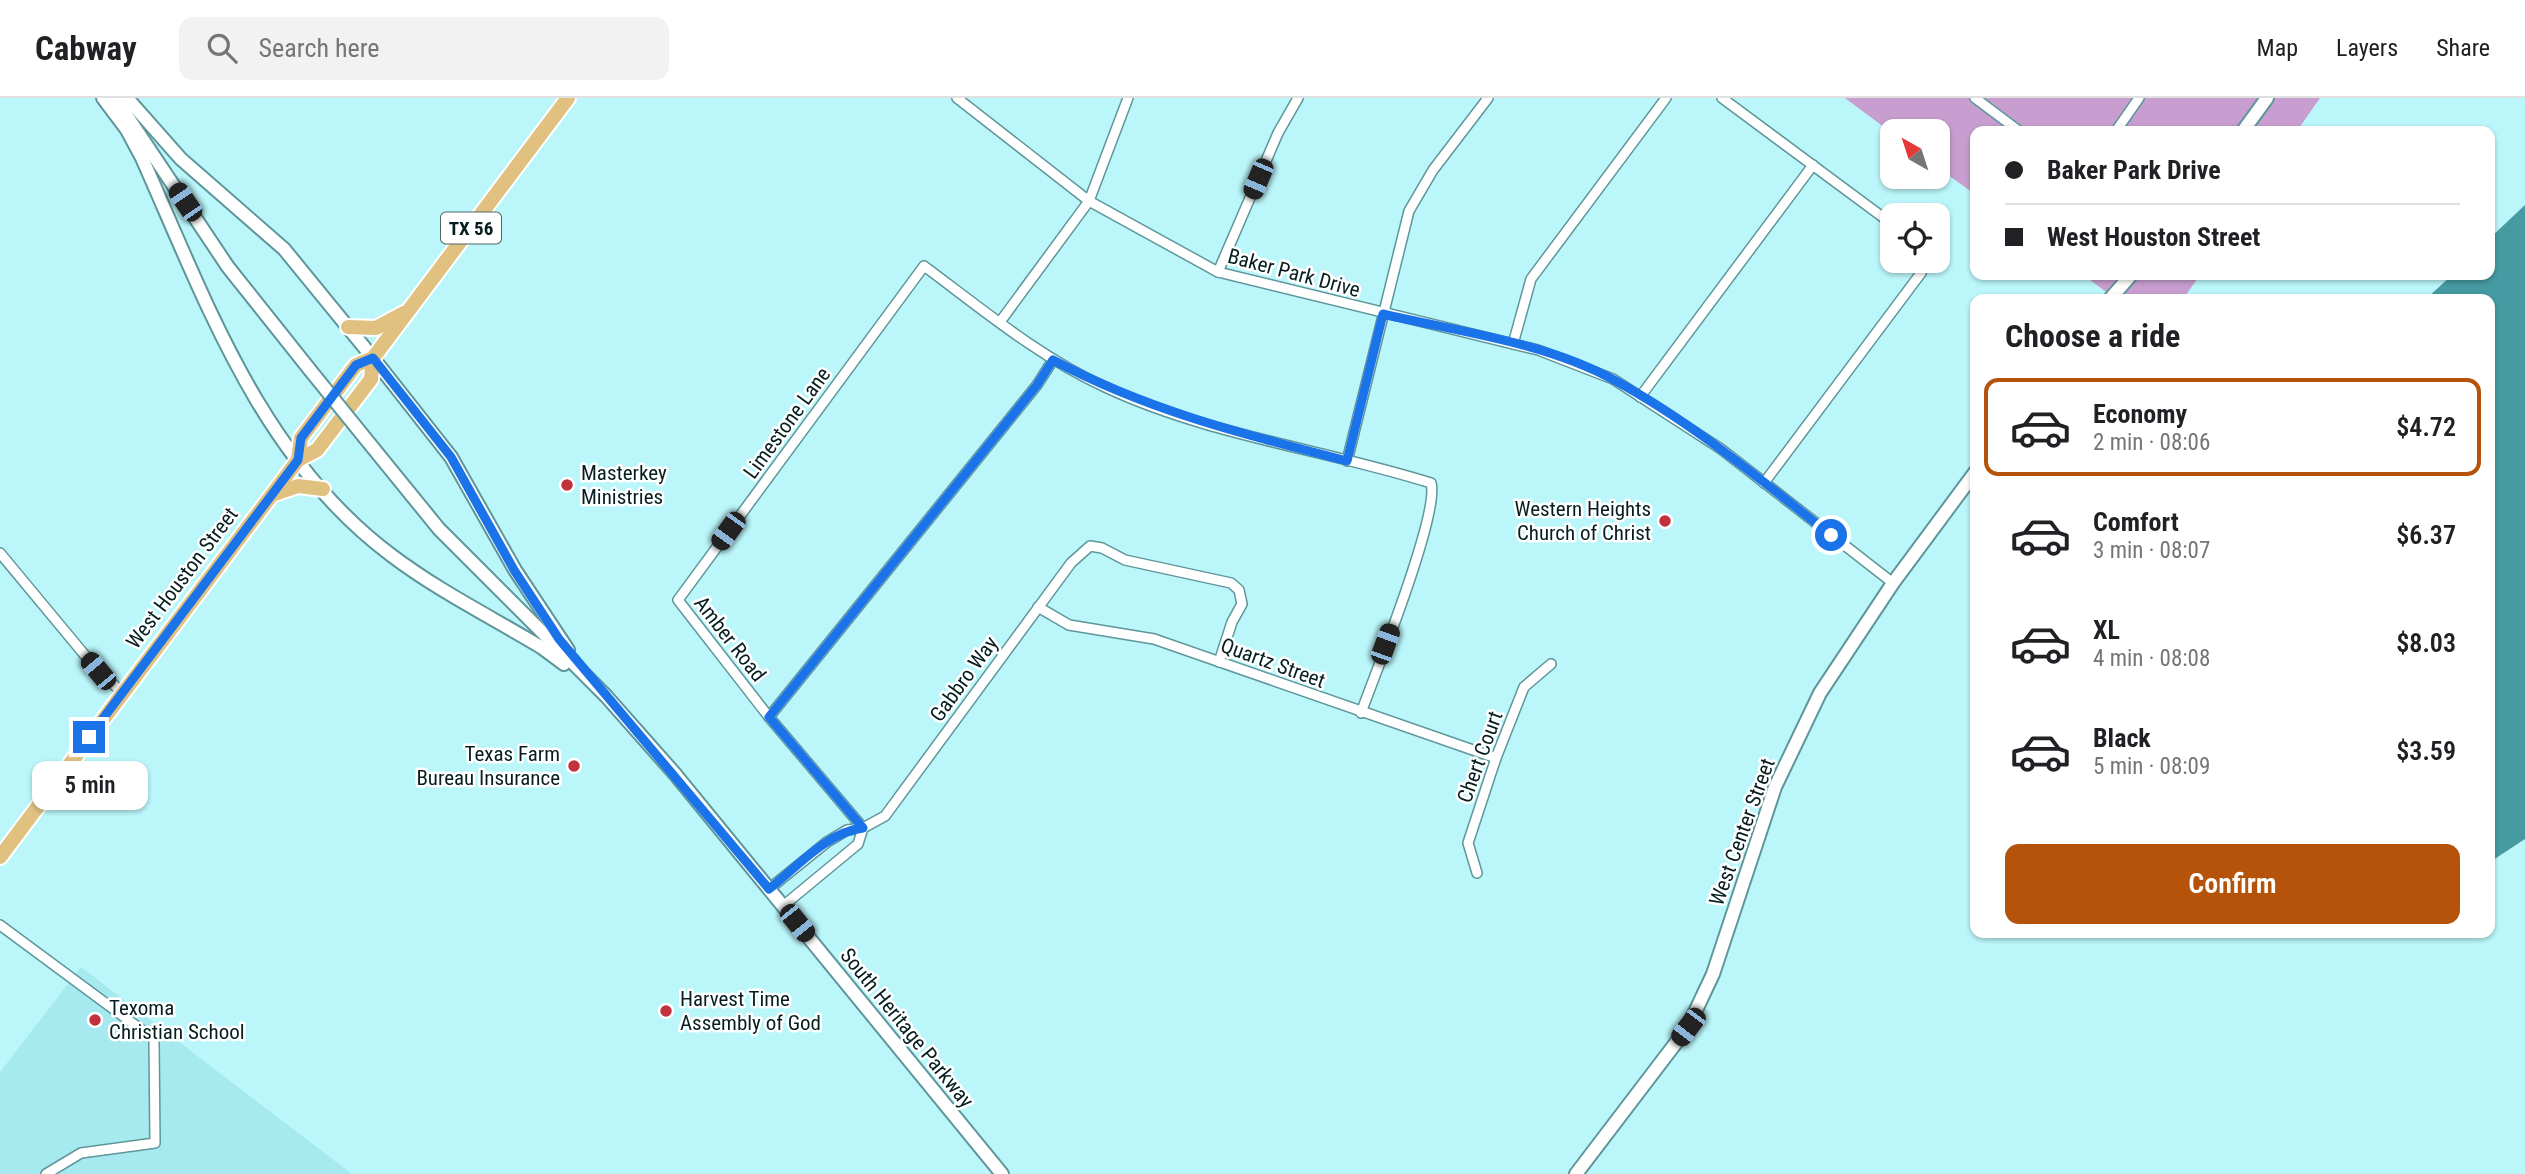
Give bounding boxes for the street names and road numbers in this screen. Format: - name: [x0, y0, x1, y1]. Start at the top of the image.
- road number: TX 56: [441, 212, 501, 244]
- street label: Baker Park Drive: [1225, 244, 1363, 302]
- street label: Limestone Lane: [739, 363, 835, 483]
- street label: West Houston Street: [121, 503, 243, 653]
- street label: Amber Road: [689, 592, 771, 686]
- street label: Gabbro Way: [925, 632, 1003, 726]
- street label: Quartz Street: [1218, 633, 1328, 693]
- street label: Chert Court: [1452, 708, 1508, 806]
- street label: West Center Street: [1704, 755, 1780, 909]
- street label: South Heritage Parkway: [835, 944, 979, 1113]

